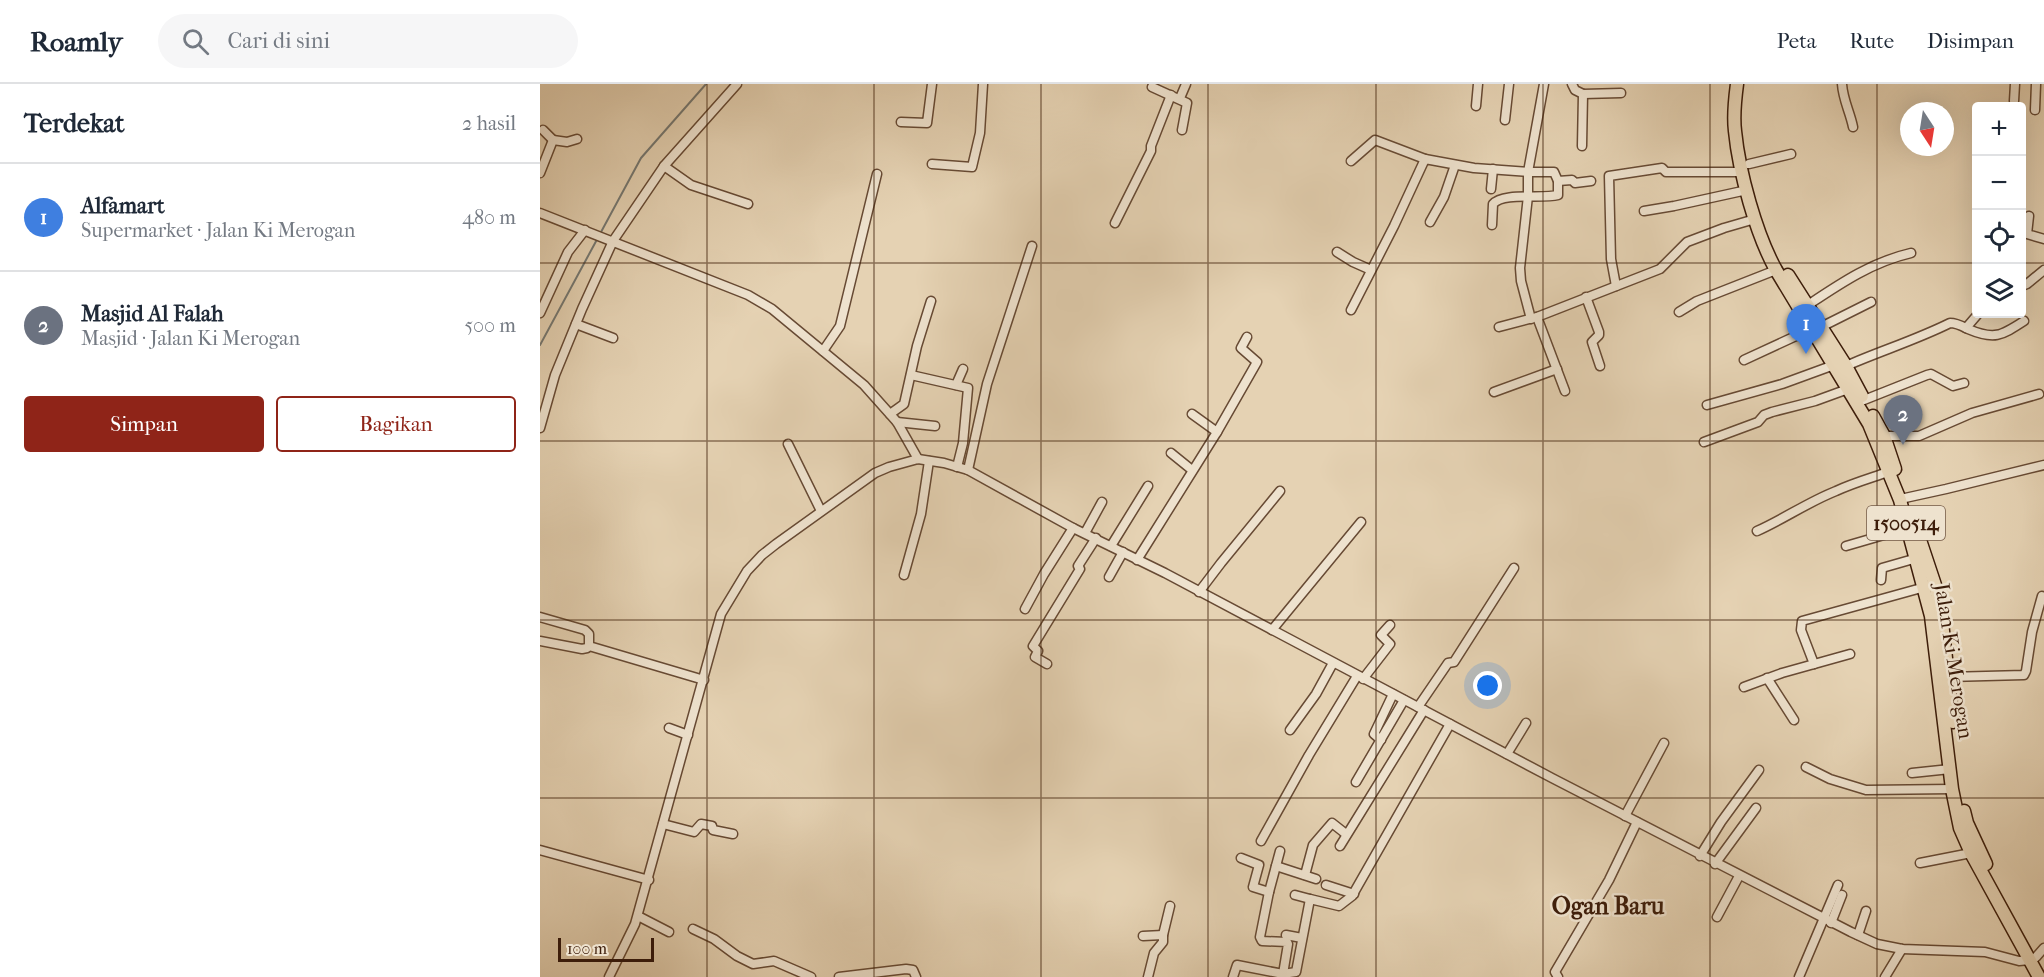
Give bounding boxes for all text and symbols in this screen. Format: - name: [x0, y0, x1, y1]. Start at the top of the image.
- search box: [158, 14, 578, 68]
- text: Roamly: [30, 25, 122, 58]
- icon: search: [179, 25, 212, 58]
- text: Cari di sini: [227, 28, 330, 54]
- text: Peta: [1777, 29, 1816, 53]
- text: Rute: [1849, 29, 1894, 53]
- text: Disimpan: [1927, 29, 2014, 53]
- north arrow: [1900, 102, 1954, 156]
- map controls: [1972, 102, 2026, 318]
- button: +: [1972, 102, 2026, 156]
- text: Terdekat: [24, 108, 125, 139]
- text: 2 hasil: [462, 112, 516, 135]
- button: −: [1972, 156, 2026, 210]
- text: Alfamart: [81, 193, 165, 219]
- text: 1: [40, 206, 47, 229]
- text: 480 m: [462, 206, 516, 229]
- button: locate: [1972, 210, 2026, 264]
- text: Supermarket · Jalan Ki Merogan: [81, 219, 355, 242]
- button: layers: [1972, 264, 2026, 318]
- text: Masjid Al Falah: [81, 301, 224, 327]
- pin: 1: [1786, 304, 1826, 354]
- text: 2: [38, 314, 49, 337]
- text: 500 m: [464, 314, 516, 337]
- text: Masjid · Jalan Ki Merogan: [81, 327, 300, 350]
- button: Simpan: [24, 396, 264, 452]
- button: Bagikan: [276, 396, 516, 452]
- pin: 2: [1884, 396, 1922, 445]
- road number: 1500514: [1867, 506, 1945, 540]
- street label: Jalan Ki Merogan: [1930, 579, 1978, 741]
- your location: [1473, 671, 1502, 700]
- district label: Ogan Baru: [1552, 892, 1665, 920]
- scale bar: [558, 935, 654, 962]
- text: 100 m: [567, 939, 607, 958]

